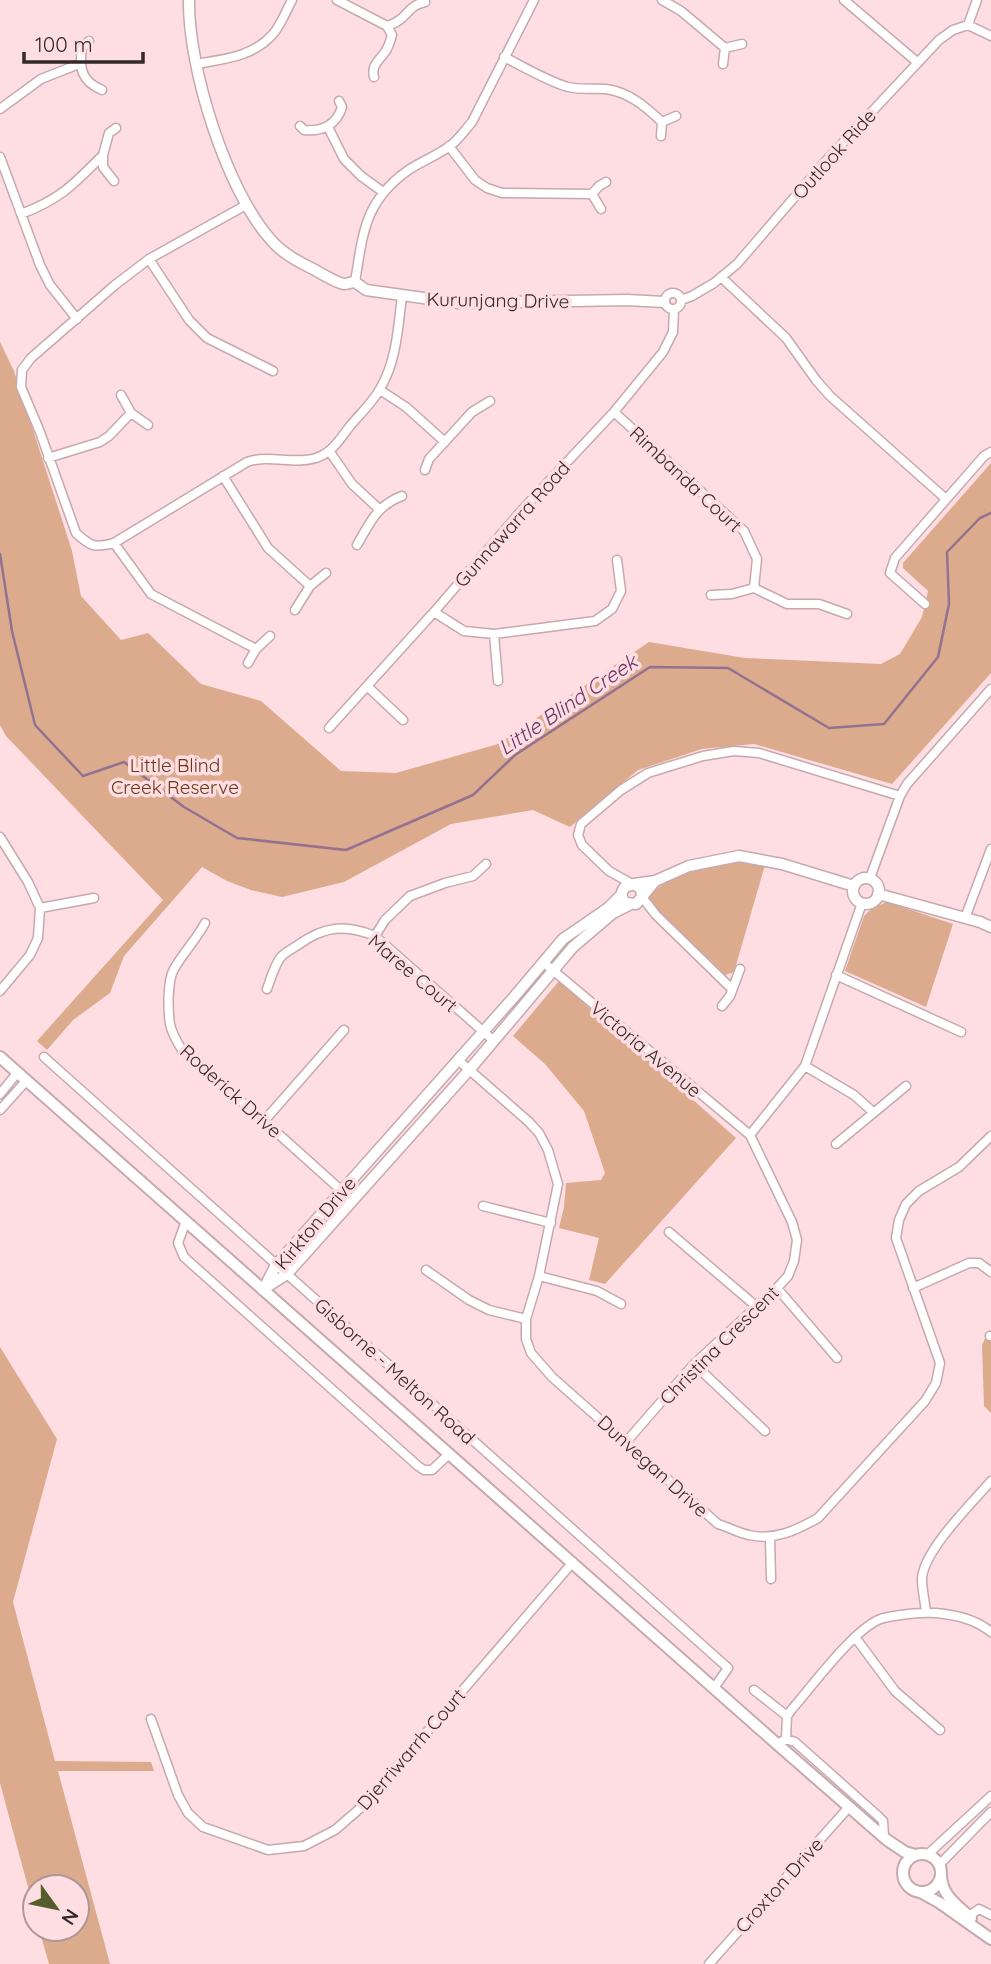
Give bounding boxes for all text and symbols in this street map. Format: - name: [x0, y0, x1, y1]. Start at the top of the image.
- scale bar: [24, 21, 144, 65]
- text: 100 m: [35, 31, 93, 57]
- street label: Outlook Ride: [787, 104, 881, 204]
- street label: Kurunjang Drive: [426, 287, 570, 313]
- street label: Rimbanda Court: [625, 421, 747, 537]
- street label: Gunnawarra Road: [449, 456, 575, 592]
- water label: Little Blind Creek: [493, 647, 643, 760]
- park label: Little Blind Creek Reserve: [111, 753, 239, 799]
- street label: Maree Court: [363, 929, 463, 1017]
- street label: Victoria Avenue: [586, 996, 706, 1102]
- street label: Roderick Drive: [175, 1039, 287, 1143]
- street label: Kirkton Drive: [269, 1172, 361, 1274]
- street label: Christina Crescent: [654, 1280, 784, 1410]
- street label: Gisborne - Melton Road: [310, 1293, 480, 1449]
- street label: Dunvegan Drive: [593, 1410, 713, 1522]
- street label: Djerriwarrh Court: [352, 1683, 470, 1815]
- street label: Croxton Drive: [730, 1832, 828, 1938]
- north arrow: [21, 1873, 91, 1943]
- text: N: [56, 1905, 84, 1930]

